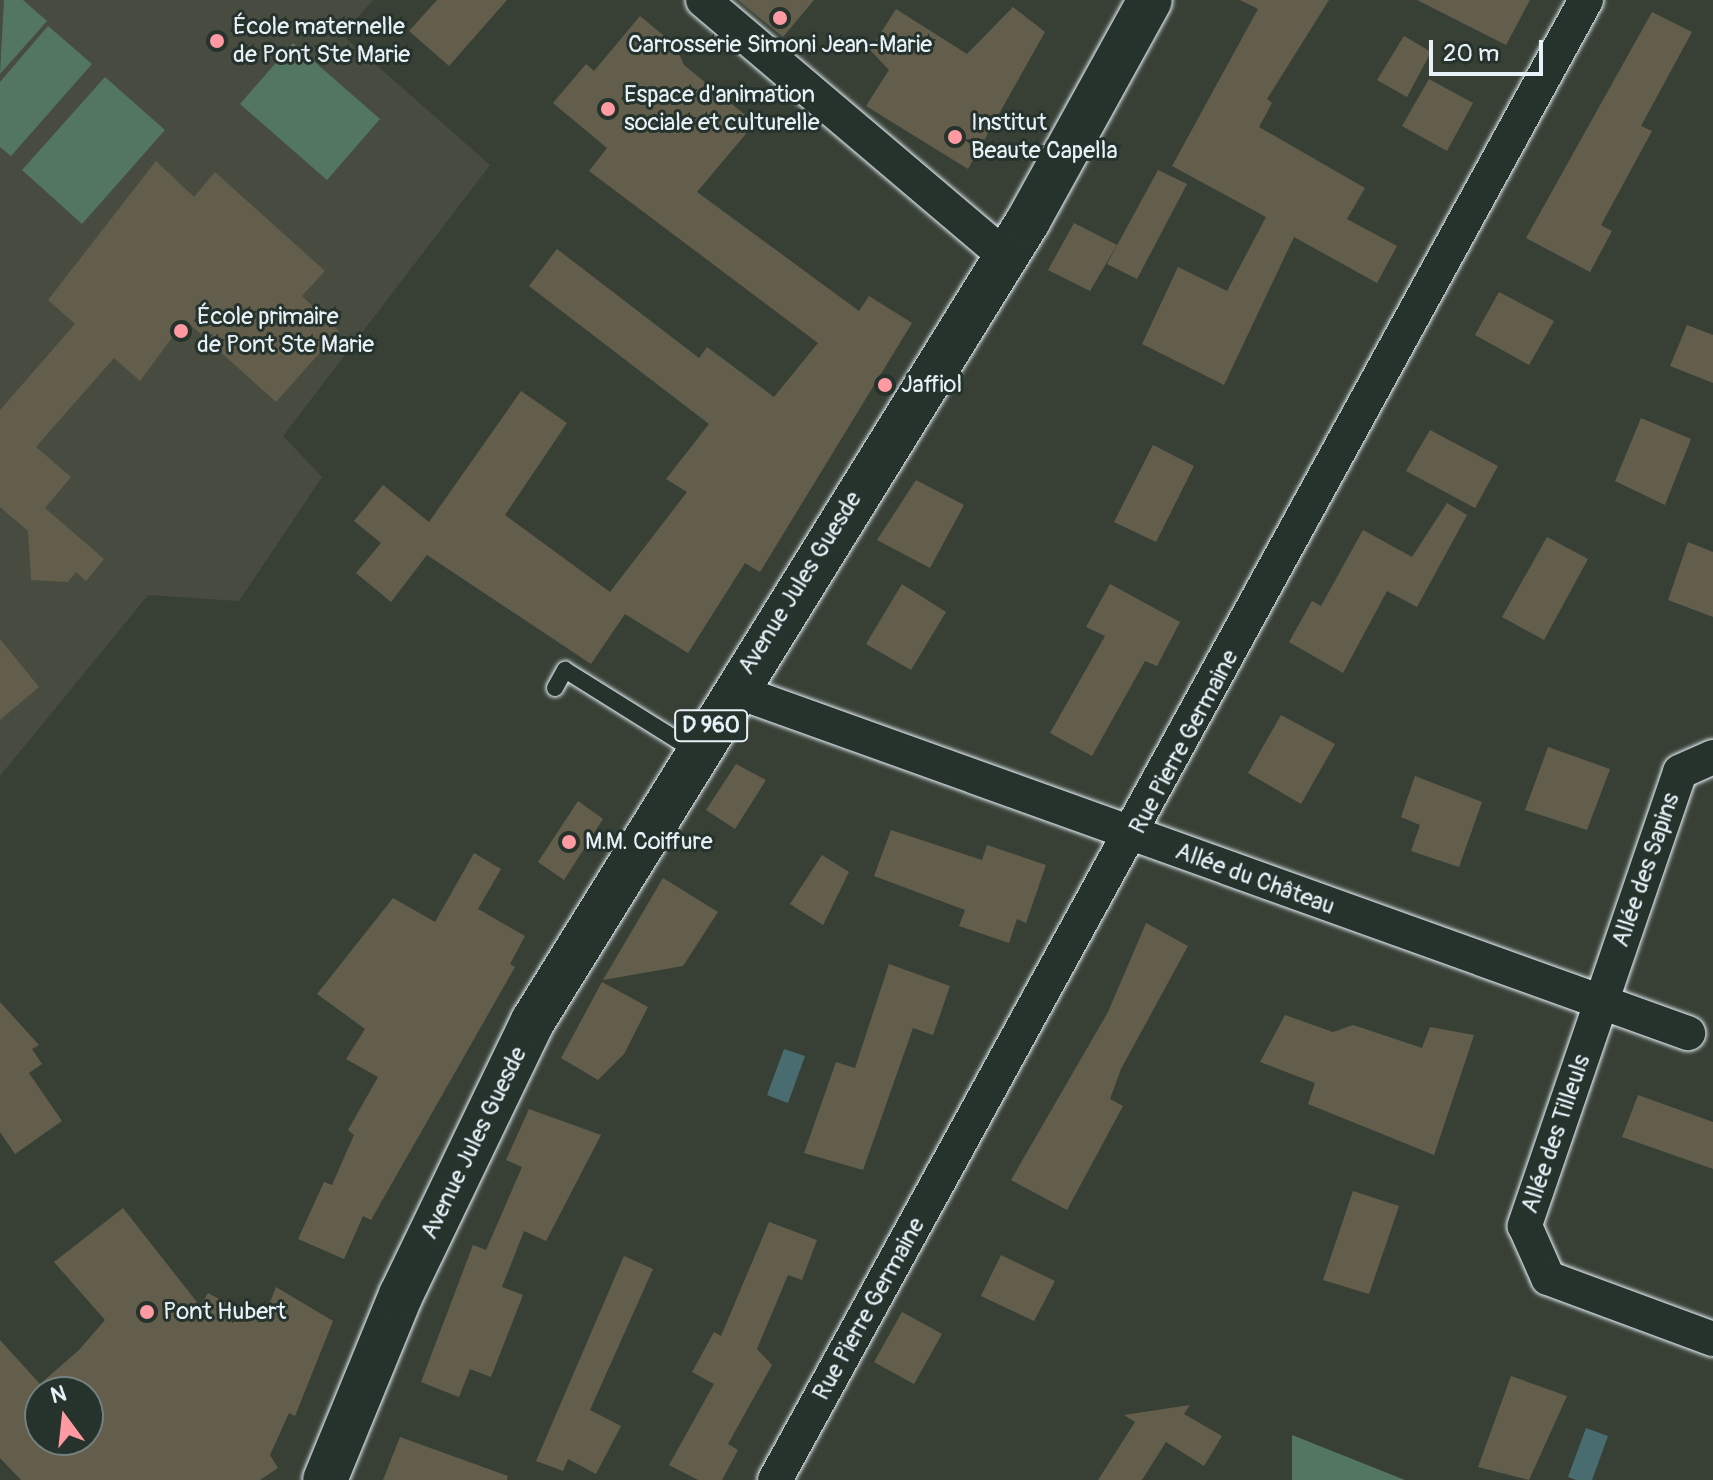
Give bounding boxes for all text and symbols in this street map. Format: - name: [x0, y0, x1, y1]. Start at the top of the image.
- marker: Carrosserie Simoni Jean-Marie: [771, 9, 789, 27]
- place label: École maternelle de Pont Ste Marie: [233, 13, 410, 69]
- scale bar: [1433, 24, 1547, 74]
- place label: Carrosserie Simoni Jean-Marie: [628, 31, 932, 59]
- marker: École maternelle de Pont Ste Marie: [208, 32, 226, 50]
- text: 20 m: [1443, 39, 1499, 68]
- place label: Espace d'animation sociale et culturelle: [624, 81, 820, 137]
- marker: Espace d'animation sociale et culturelle: [599, 100, 617, 118]
- place label: Institut Beaute Capella: [971, 109, 1118, 165]
- marker: Institut Beaute Capella: [946, 128, 964, 146]
- place label: École primaire de Pont Ste Marie: [197, 303, 374, 359]
- marker: École primaire de Pont Ste Marie: [172, 322, 190, 340]
- place label: Jaffiol: [901, 371, 962, 399]
- marker: Jaffiol: [876, 376, 894, 394]
- street label: Avenue Jules Guesde: [732, 486, 868, 680]
- street label: Rue Pierre Germaine: [1123, 645, 1245, 839]
- road number: D 960: [673, 708, 749, 744]
- street label: Allée des Sapins: [1606, 789, 1686, 951]
- place label: M.M. Coiffure: [585, 828, 713, 856]
- marker: M.M. Coiffure: [560, 833, 578, 851]
- street label: Allée du Château: [1171, 837, 1339, 921]
- street label: Avenue Jules Guesde: [415, 1042, 533, 1244]
- street label: Allée des Tilleuls: [1515, 1051, 1597, 1217]
- street label: Rue Pierre Germaine: [807, 1213, 931, 1405]
- place label: Pont Hubert: [163, 1298, 286, 1326]
- marker: Pont Hubert: [138, 1303, 156, 1321]
- north arrow: [24, 1376, 104, 1456]
- text: N: [47, 1379, 69, 1410]

